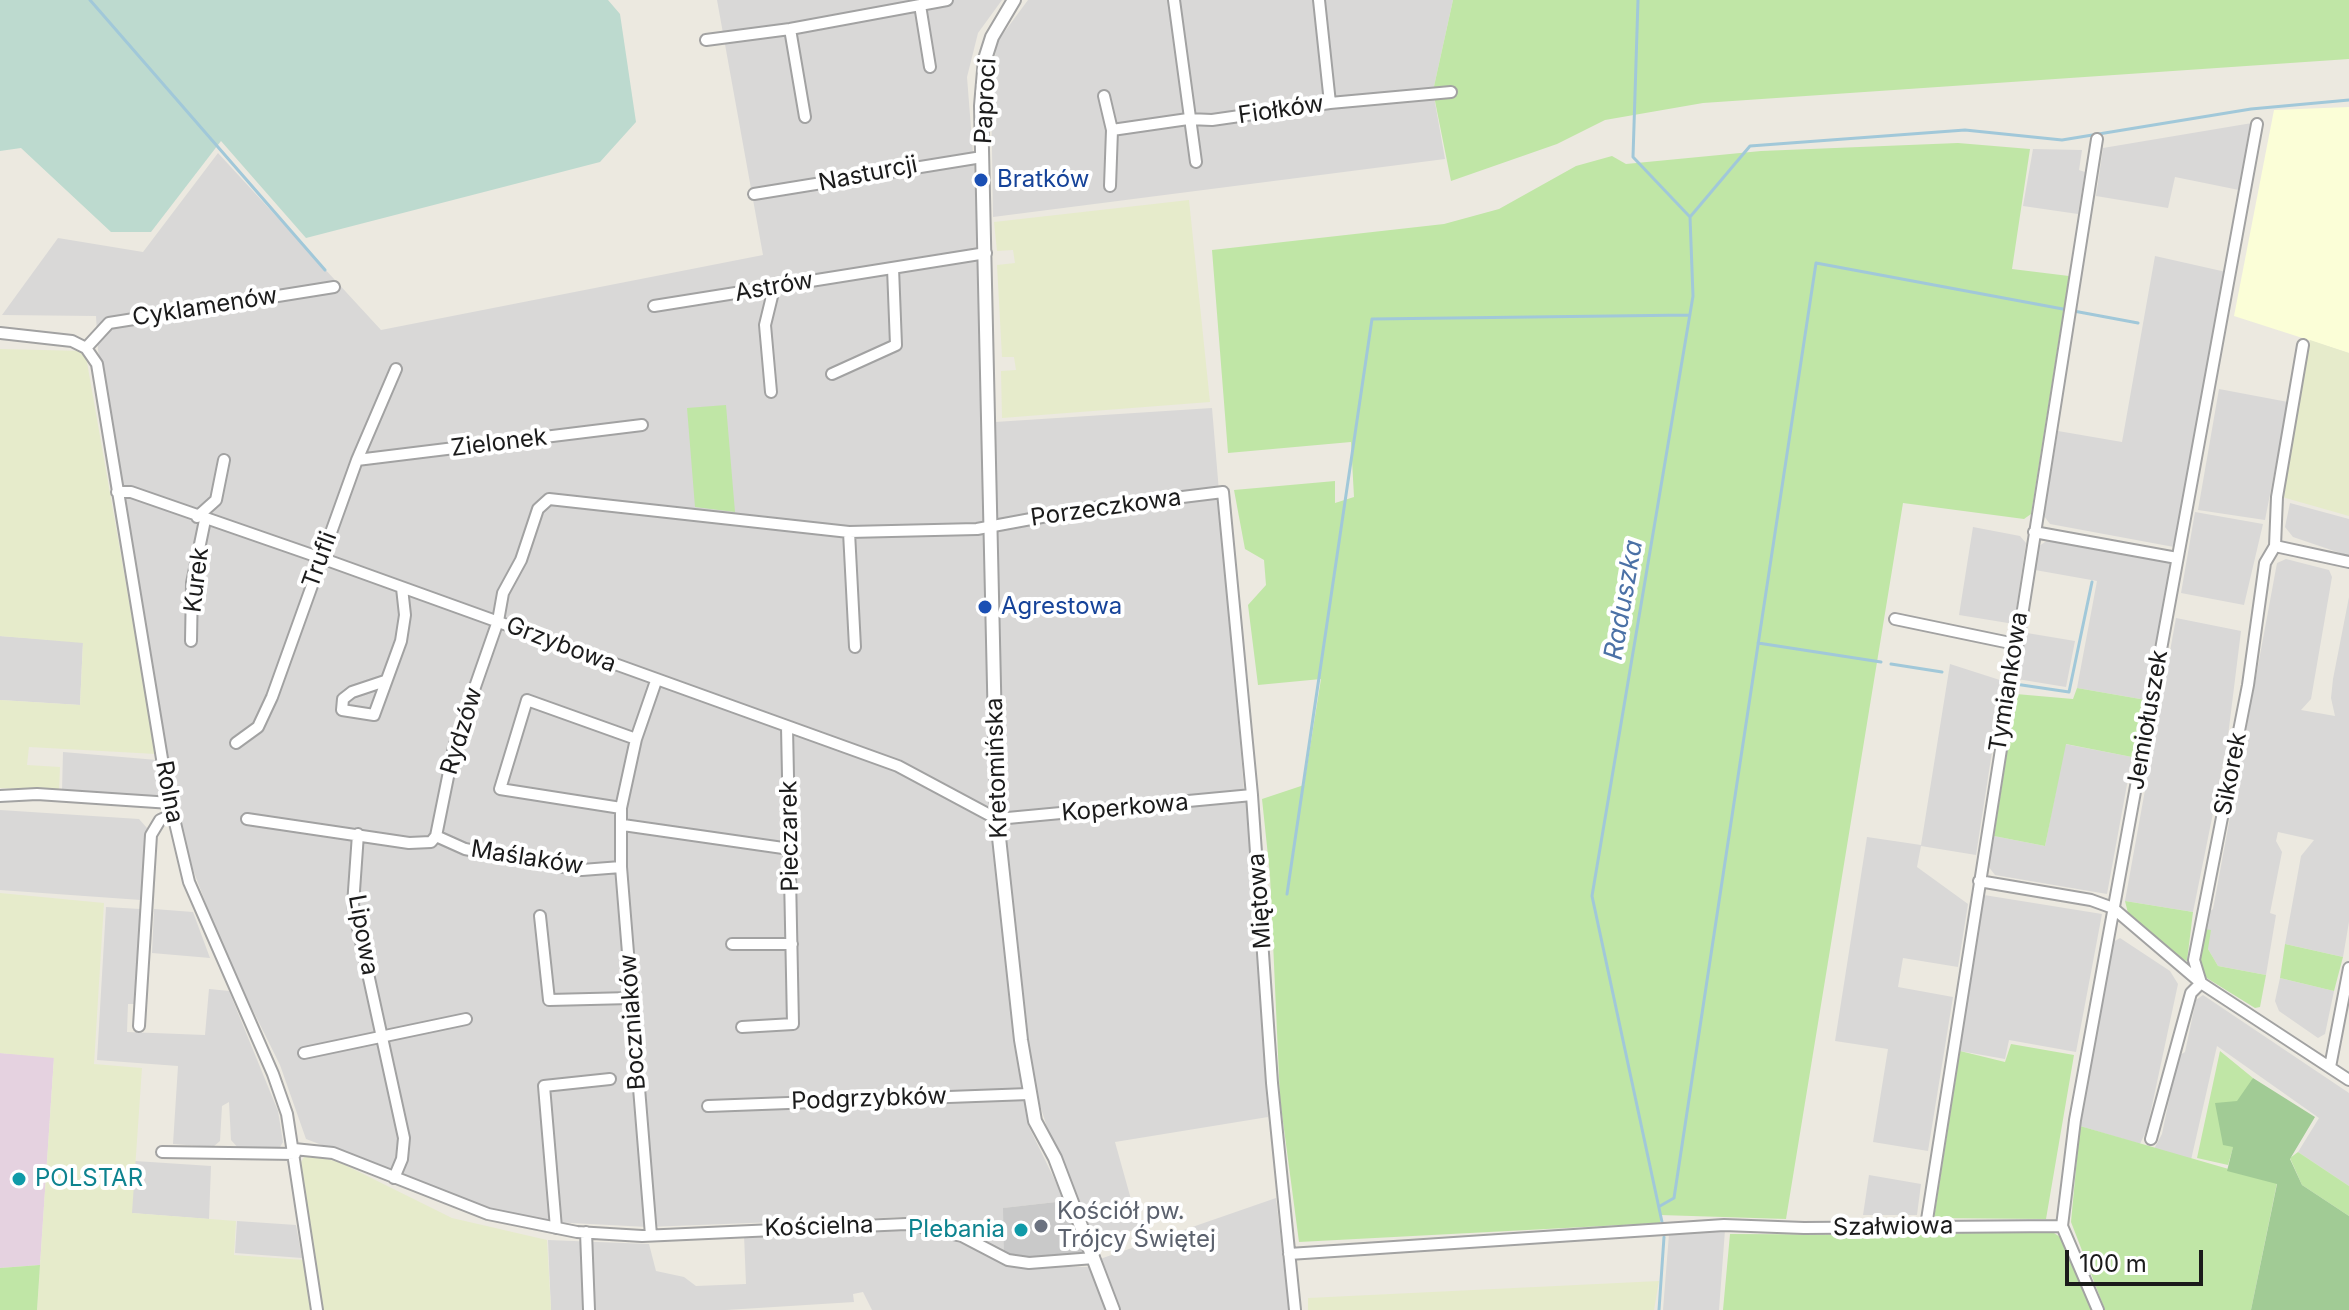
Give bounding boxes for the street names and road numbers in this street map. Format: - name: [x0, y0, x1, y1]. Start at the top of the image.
- street label: Paproci: [969, 57, 1003, 145]
- street label: Fiołków: [1236, 90, 1326, 130]
- street label: Nasturcji: [816, 150, 920, 198]
- street label: Astrów: [732, 266, 816, 308]
- street label: Cyklamenów: [130, 281, 280, 333]
- street label: Zielonek: [449, 423, 549, 463]
- street label: Porzeczkowa: [1029, 483, 1183, 533]
- street label: Trufli: [297, 528, 343, 592]
- street label: Kurek: [179, 546, 215, 614]
- street label: Tymiankowa: [1984, 610, 2034, 754]
- street label: Grzybowa: [502, 611, 620, 679]
- street label: Jemiołuszek: [2122, 648, 2174, 792]
- street label: Rydzów: [435, 684, 489, 778]
- street label: Kretomińska: [980, 697, 1014, 839]
- street label: Sikorek: [2209, 730, 2253, 818]
- street label: Rolna: [149, 758, 189, 826]
- street label: Pieczarek: [775, 780, 805, 892]
- street label: Koperkowa: [1060, 788, 1190, 828]
- street label: Maślaków: [469, 835, 585, 881]
- street label: Miętowa: [1242, 852, 1278, 950]
- street label: Lipowa: [342, 893, 384, 977]
- street label: Boczniaków: [614, 953, 652, 1091]
- street label: Podgrzybków: [791, 1082, 947, 1116]
- street label: Kościelna: [764, 1211, 874, 1243]
- street label: Szałwiowa: [1833, 1212, 1953, 1242]

